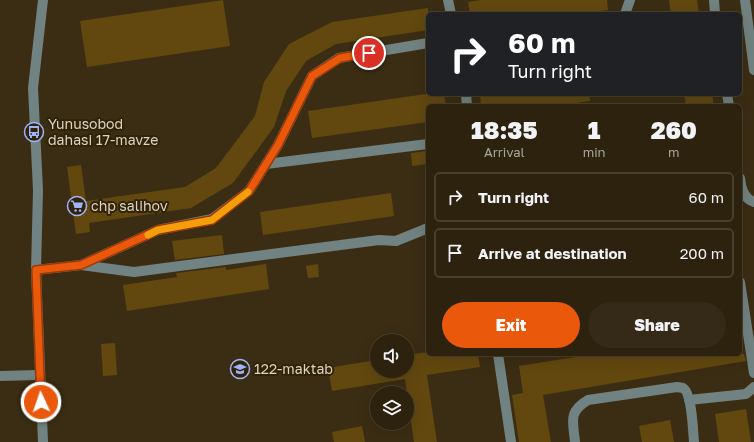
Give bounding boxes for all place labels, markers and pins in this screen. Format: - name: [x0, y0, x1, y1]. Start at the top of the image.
- pin: [352, 36, 386, 70]
- place label: Yunusobod dahasi 17-mavze: [48, 115, 158, 148]
- bus stop icon: Yunusobod dahasi 17-mavze: [23, 121, 45, 143]
- supermarket icon: chp salihov: [66, 195, 88, 217]
- place label: chp salihov: [91, 197, 168, 214]
- school or university icon: 122-maktab: [229, 358, 251, 380]
- place label: 122-maktab: [254, 360, 333, 377]

